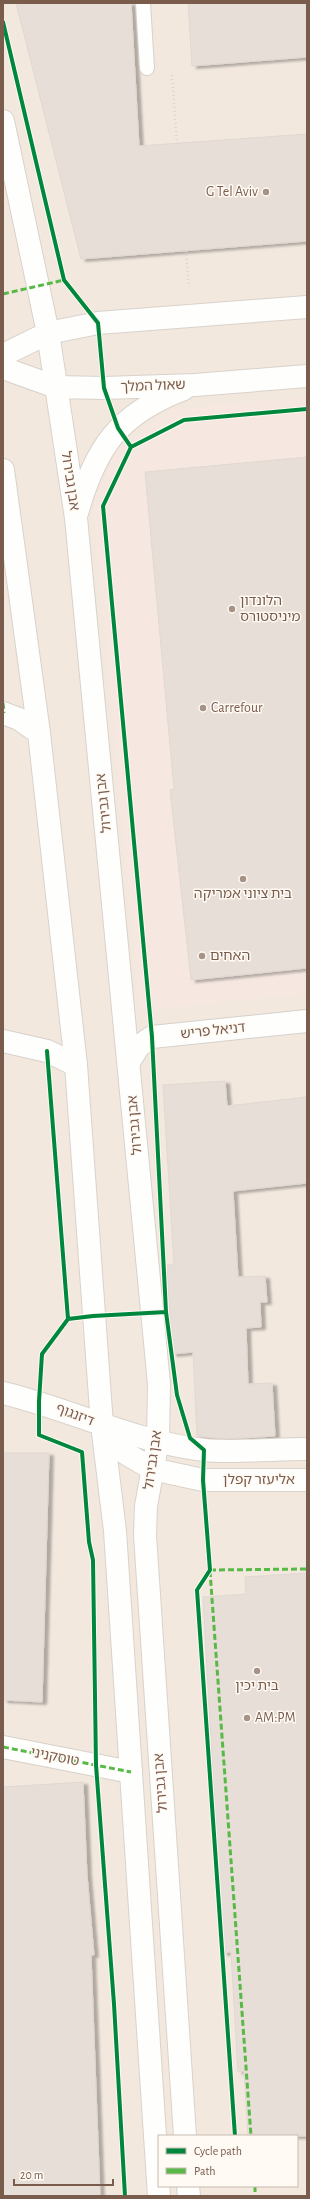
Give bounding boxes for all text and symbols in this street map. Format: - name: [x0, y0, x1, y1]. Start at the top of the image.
- place label: G Tel Aviv: [206, 185, 258, 199]
- marker: G Tel Aviv: [261, 187, 271, 197]
- street label: שאול המלך: [120, 378, 186, 394]
- street label: אבן גבירול: [58, 450, 82, 512]
- place label: הלונדון מיניסטורס: [240, 594, 301, 624]
- marker: הלונדון מיניסטורס: [227, 604, 237, 614]
- place label: Carrefour: [211, 701, 263, 715]
- marker: Carrefour: [198, 703, 208, 713]
- street label: אבן גבירול: [94, 772, 114, 833]
- marker: בית ציוני אמריקה: [238, 874, 248, 884]
- place label: בית ציוני אמריקה: [194, 887, 292, 901]
- place label: האחים: [210, 949, 250, 963]
- marker: האחים: [197, 951, 207, 961]
- street label: דניאל פריש: [180, 1021, 247, 1041]
- street label: אבן גבירול: [125, 1094, 145, 1155]
- street label: דיזנגוף: [54, 1401, 96, 1429]
- street label: אבן גבירול: [142, 1429, 164, 1491]
- street label: אליעזר קפלן: [223, 1473, 295, 1487]
- marker: בית יכין: [252, 1666, 262, 1676]
- place label: בית יכין: [235, 1679, 279, 1693]
- place label: AM:PM: [255, 1711, 296, 1725]
- marker: AM:PM: [242, 1713, 252, 1723]
- street label: טוסקניני: [29, 1745, 81, 1769]
- street label: אבן גבירול: [152, 1753, 170, 1813]
- legend: [158, 2135, 298, 2187]
- text: Cycle path: [194, 2145, 242, 2158]
- scale bar: [14, 2161, 113, 2187]
- text: Path: [194, 2165, 216, 2177]
- text: 20 m: [20, 2169, 43, 2181]

